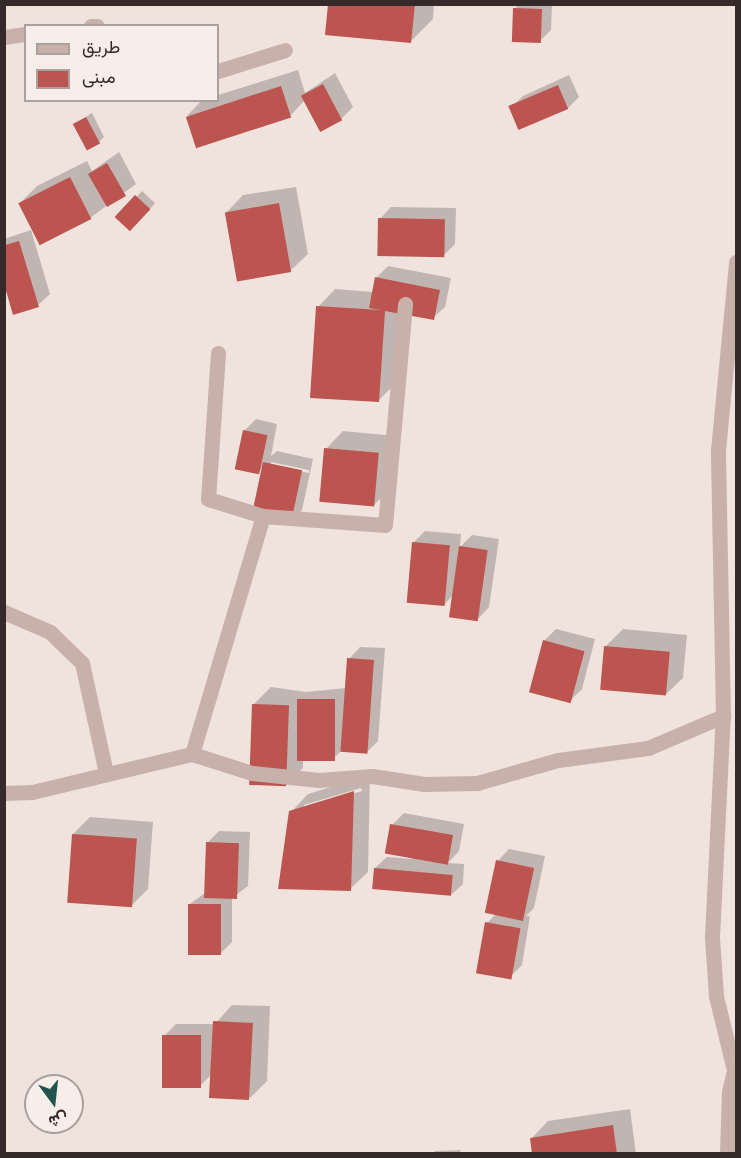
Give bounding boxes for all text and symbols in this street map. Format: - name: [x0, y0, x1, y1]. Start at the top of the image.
- legend: [24, 24, 219, 102]
- text: طريق: [82, 37, 120, 57]
- text: مبنى: [82, 67, 116, 87]
- north arrow: [24, 1074, 84, 1134]
- text: ش: [47, 1109, 70, 1131]

